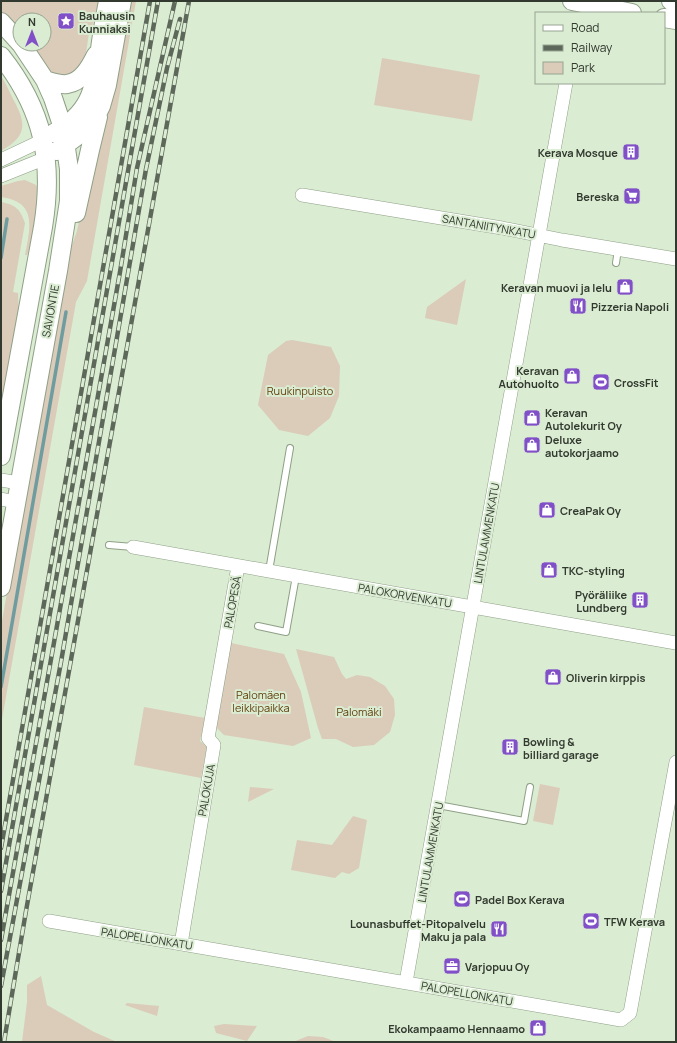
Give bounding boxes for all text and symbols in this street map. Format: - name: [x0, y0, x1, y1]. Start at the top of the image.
- place label: Bauhausin Kunniaksi: [79, 8, 135, 36]
- place icon: Bauhausin Kunniaksi: [56, 11, 76, 31]
- north arrow: [12, 12, 52, 52]
- legend: [535, 12, 665, 84]
- text: N: [28, 14, 36, 29]
- text: Road: [571, 19, 599, 36]
- text: Railway: [571, 39, 613, 56]
- text: Park: [571, 59, 596, 76]
- building icon: Kerava Mosque: [621, 142, 641, 162]
- place label: Kerava Mosque: [538, 145, 618, 160]
- supermarket icon: Bereska: [622, 186, 642, 206]
- place label: Bereska: [576, 189, 619, 204]
- street label: SANTANIITYNKATU: [441, 210, 537, 242]
- shop icon: Keravan muovi ja lelu: [615, 277, 635, 297]
- place label: Keravan muovi ja lelu: [501, 280, 612, 295]
- street label: SAVIONTIE: [38, 284, 62, 338]
- restaurant icon: Pizzeria Napoli: [568, 296, 588, 316]
- place label: Pizzeria Napoli: [591, 299, 669, 314]
- place label: Keravan Autohuolto: [499, 363, 559, 391]
- shop icon: Keravan Autohuolto: [562, 366, 582, 386]
- sports icon: CrossFit: [591, 372, 611, 392]
- place label: CrossFit: [614, 375, 659, 390]
- park label: Ruukinpuisto: [267, 383, 334, 398]
- place label: Keravan Autolekurit Oy: [545, 405, 623, 433]
- shop icon: Keravan Autolekurit Oy: [522, 408, 542, 428]
- place label: Deluxe autokorjaamo: [545, 432, 619, 460]
- shop icon: Deluxe autokorjaamo: [522, 435, 542, 455]
- street label: LINTULAMMENKATU: [470, 481, 502, 585]
- shop icon: CreaPak Oy: [537, 500, 557, 520]
- place label: CreaPak Oy: [560, 503, 622, 518]
- shop icon: TKC-styling: [539, 560, 559, 580]
- place label: TKC-styling: [562, 563, 625, 578]
- street label: PALOPESÄ: [220, 575, 244, 629]
- street label: PALOKORVENKATU: [357, 579, 453, 611]
- place label: Pyöräliike Lundberg: [575, 587, 627, 615]
- building icon: Pyöräliike Lundberg: [630, 590, 650, 610]
- shop icon: Oliverin kirppis: [543, 667, 563, 687]
- place label: Oliverin kirppis: [566, 670, 645, 685]
- park label: Palomäen leikkipaikka: [232, 687, 290, 715]
- park label: Palomäki: [336, 704, 382, 719]
- place label: Bowling & billiard garage: [523, 734, 599, 762]
- building icon: Bowling & billiard garage: [500, 737, 520, 757]
- street label: PALOKUJA: [194, 763, 218, 817]
- street label: LINTULAMMENKATU: [414, 800, 446, 904]
- sports icon: Padel Box Kerava: [452, 889, 472, 909]
- place label: Padel Box Kerava: [475, 892, 565, 907]
- sports icon: TFW Kerava: [581, 911, 601, 931]
- place label: TFW Kerava: [604, 914, 665, 929]
- place label: Lounasbuffet-Pitopalvelu Maku ja pala: [350, 916, 486, 944]
- restaurant icon: Lounasbuffet-Pitopalvelu Maku ja pala: [489, 919, 509, 939]
- street label: PALOPELLONKATU: [100, 923, 194, 953]
- office icon: Varjopuu Oy: [442, 956, 462, 976]
- place label: Varjopuu Oy: [465, 959, 530, 974]
- street label: PALOPELLONKATU: [420, 978, 514, 1008]
- shop icon: Ekokampaamo Hennaamo: [528, 1018, 548, 1038]
- place label: Ekokampaamo Hennaamo: [388, 1021, 525, 1036]

